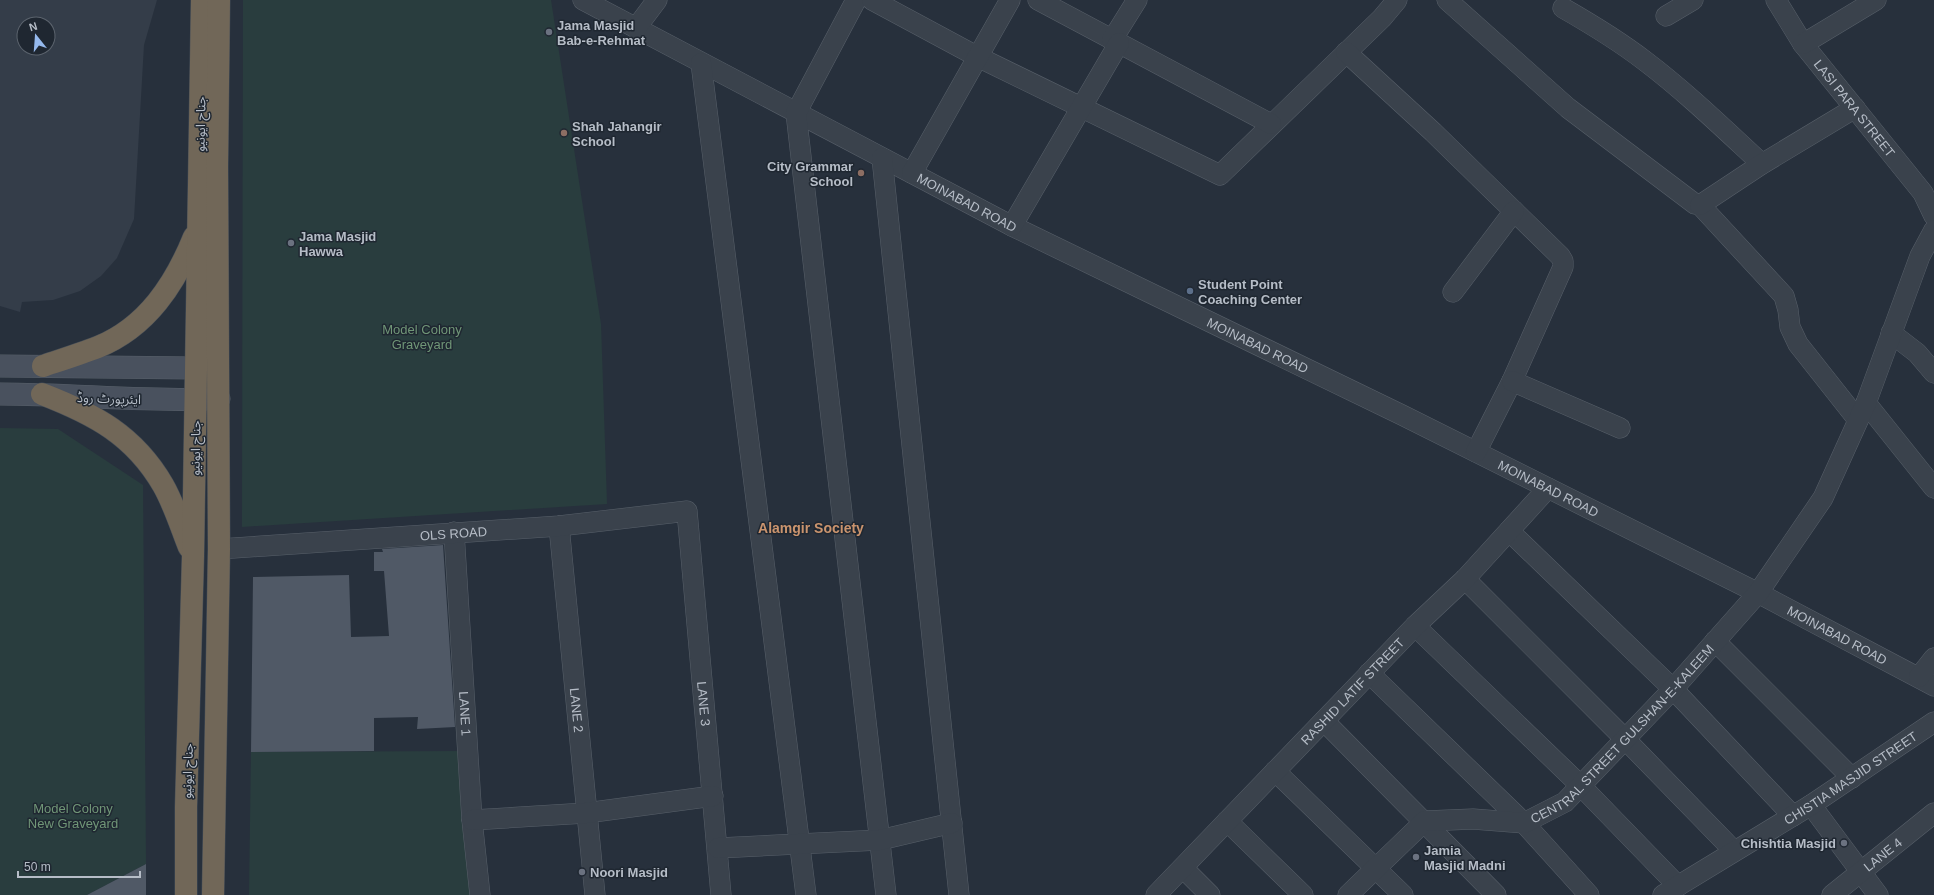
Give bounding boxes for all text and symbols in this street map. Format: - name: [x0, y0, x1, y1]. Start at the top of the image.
- north arrow: [16, 16, 56, 56]
- place label: Jama Masjid Bab-e-Rehmat: [557, 18, 646, 48]
- text: N: [28, 20, 39, 33]
- marker: Jama Masjid Bab-e-Rehmat: [544, 27, 554, 37]
- street label: LASI PARA STREET: [1811, 57, 1898, 160]
- street label: جناح ایونیو: [193, 96, 211, 152]
- place label: Shah Jahangir School: [572, 119, 662, 149]
- marker: Shah Jahangir School: [559, 128, 569, 138]
- place label: City Grammar School: [767, 159, 853, 189]
- marker: City Grammar School: [856, 168, 866, 178]
- street label: MOINABAD ROAD: [914, 170, 1019, 235]
- place label: Jama Masjid Hawwa: [299, 229, 376, 259]
- marker: Jama Masjid Hawwa: [286, 238, 296, 248]
- place label: Student Point Coaching Center: [1198, 277, 1302, 307]
- marker: Student Point Coaching Center: [1185, 286, 1195, 296]
- street label: MOINABAD ROAD: [1205, 315, 1311, 376]
- park label: Model Colony Graveyard: [382, 322, 462, 352]
- street label: ایئرپورٹ روڈ: [77, 390, 141, 409]
- street label: جناح ایونیو: [188, 420, 206, 476]
- street label: MOINABAD ROAD: [1495, 457, 1601, 520]
- district label: Alamgir Society: [758, 520, 864, 536]
- street label: OLS ROAD: [419, 524, 488, 543]
- street label: MOINABAD ROAD: [1785, 603, 1889, 668]
- street label: RASHID LATIF STREET: [1298, 635, 1407, 748]
- street label: CENTRAL STREET GULSHAN-E-KALEEM: [1528, 641, 1717, 826]
- street label: LANE 3: [694, 681, 713, 727]
- street label: LANE 2: [567, 687, 586, 733]
- street label: LANE 1: [456, 691, 474, 737]
- street label: CHISTIA MASJID STREET: [1781, 729, 1920, 828]
- street label: جناح ایونیو: [179, 743, 199, 799]
- park label: Model Colony New Graveyard: [28, 801, 118, 831]
- street label: LANE 4: [1861, 835, 1905, 875]
- place label: Chishtia Masjid: [1741, 836, 1836, 851]
- marker: Chishtia Masjid: [1839, 838, 1849, 848]
- place label: Jamia Masjid Madni: [1424, 843, 1506, 873]
- marker: Jamia Masjid Madni: [1411, 852, 1421, 862]
- scale bar: [18, 853, 140, 879]
- text: 50 m: [24, 860, 51, 874]
- place label: Noori Masjid: [590, 865, 668, 880]
- marker: Noori Masjid: [577, 867, 587, 877]

